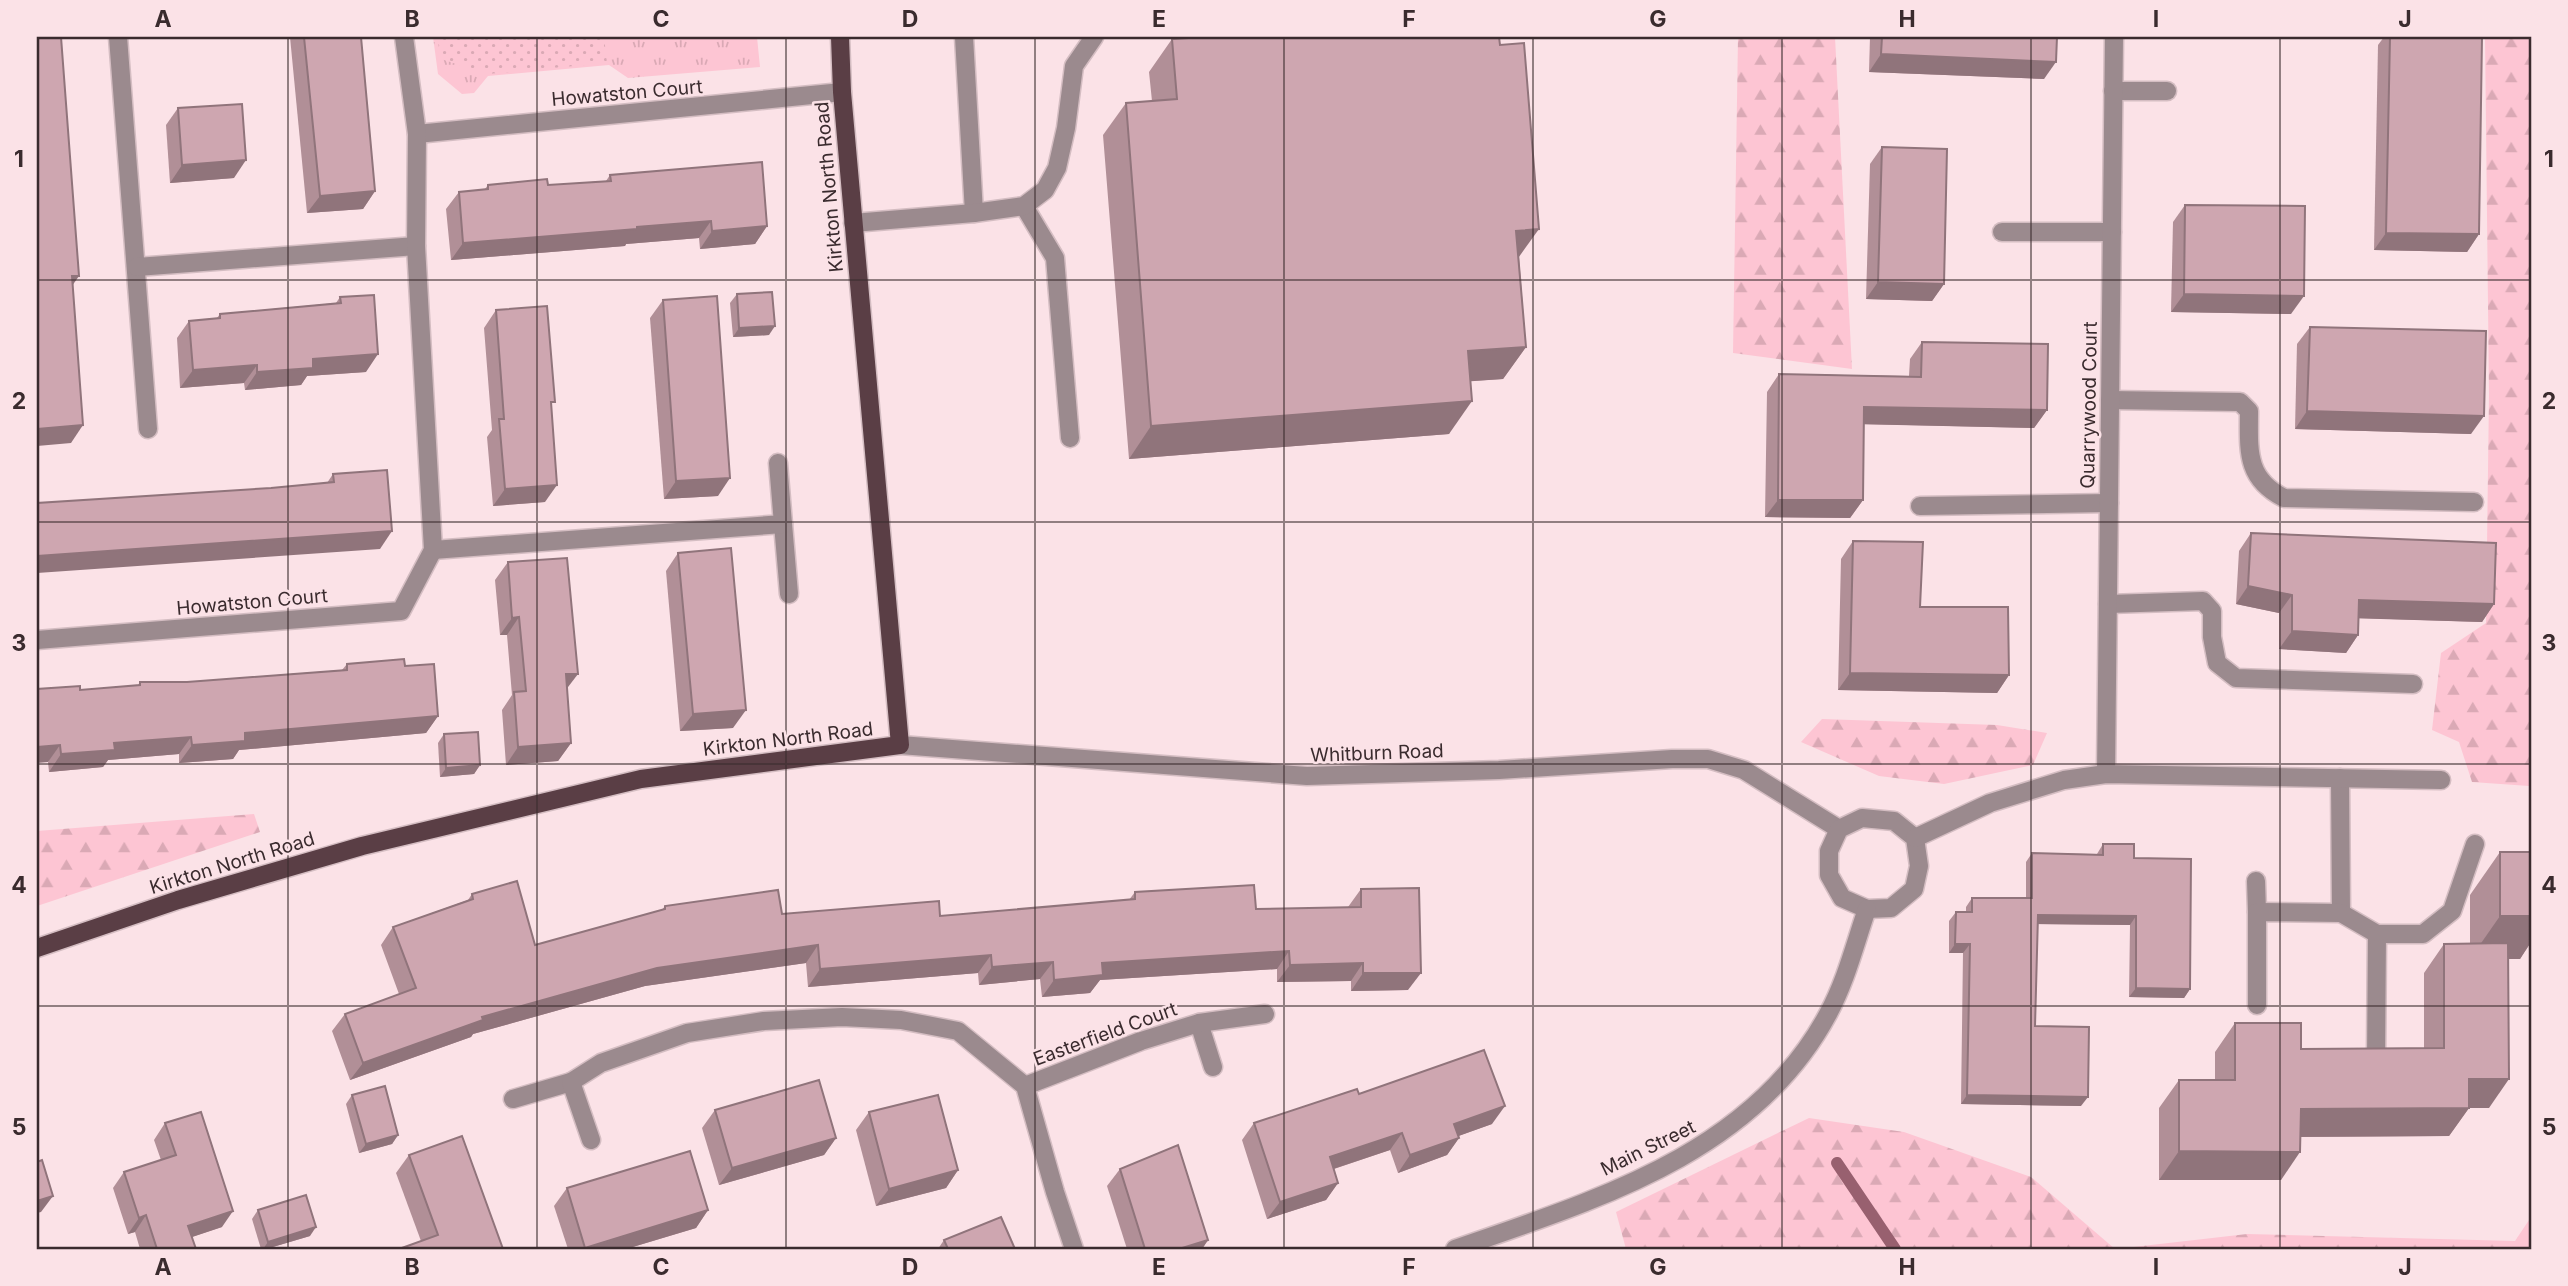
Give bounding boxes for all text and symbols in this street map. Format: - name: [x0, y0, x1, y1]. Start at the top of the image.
- text: A: [154, 5, 172, 33]
- text: B: [404, 5, 420, 33]
- text: C: [652, 5, 670, 33]
- text: D: [902, 5, 918, 33]
- text: E: [1152, 5, 1166, 33]
- text: F: [1402, 5, 1416, 33]
- text: G: [1649, 5, 1667, 33]
- text: H: [1898, 5, 1916, 33]
- text: I: [2153, 5, 2159, 33]
- text: J: [2398, 5, 2412, 33]
- street label: Howatston Court: [550, 75, 704, 111]
- street label: Kirkton North Road: [810, 101, 848, 273]
- text: 1: [14, 145, 24, 173]
- text: 1: [2544, 145, 2554, 173]
- street label: Quarrywood Court: [2076, 321, 2102, 489]
- text: 2: [12, 387, 26, 415]
- text: 2: [2542, 387, 2556, 415]
- street label: Howatston Court: [175, 584, 329, 620]
- text: 3: [12, 629, 26, 657]
- text: 3: [2542, 629, 2556, 657]
- street label: Kirkton North Road: [702, 717, 874, 761]
- street label: Whitburn Road: [1310, 739, 1444, 767]
- street label: Kirkton North Road: [147, 827, 317, 899]
- text: 4: [11, 871, 27, 899]
- text: 4: [2541, 871, 2557, 899]
- street label: Easterfield Court: [1030, 997, 1180, 1071]
- text: 5: [12, 1113, 26, 1141]
- text: 5: [2542, 1113, 2556, 1141]
- street label: Main Street: [1597, 1115, 1699, 1181]
- text: A: [154, 1253, 172, 1281]
- text: B: [404, 1253, 420, 1281]
- text: C: [652, 1253, 670, 1281]
- text: D: [902, 1253, 918, 1281]
- text: E: [1152, 1253, 1166, 1281]
- text: F: [1402, 1253, 1416, 1281]
- text: G: [1649, 1253, 1667, 1281]
- text: H: [1898, 1253, 1916, 1281]
- text: I: [2153, 1253, 2159, 1281]
- text: J: [2398, 1253, 2412, 1281]

